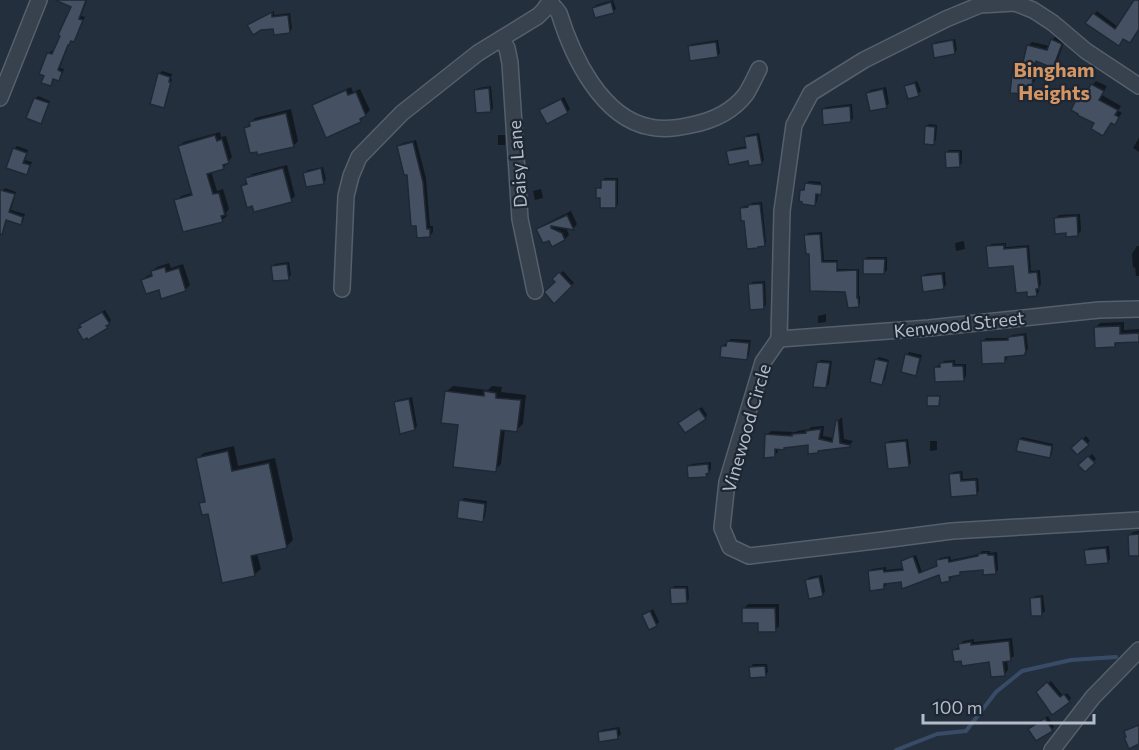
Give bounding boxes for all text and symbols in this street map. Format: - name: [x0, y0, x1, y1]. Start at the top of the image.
- district label: Bingham Heights: [1014, 57, 1094, 104]
- street label: Daisy Lane: [503, 120, 531, 208]
- street label: Kenwood Street: [893, 306, 1025, 342]
- street label: Vinewood Circle: [717, 361, 775, 495]
- scale bar: [923, 687, 1094, 725]
- text: 100 m: [932, 696, 982, 718]

